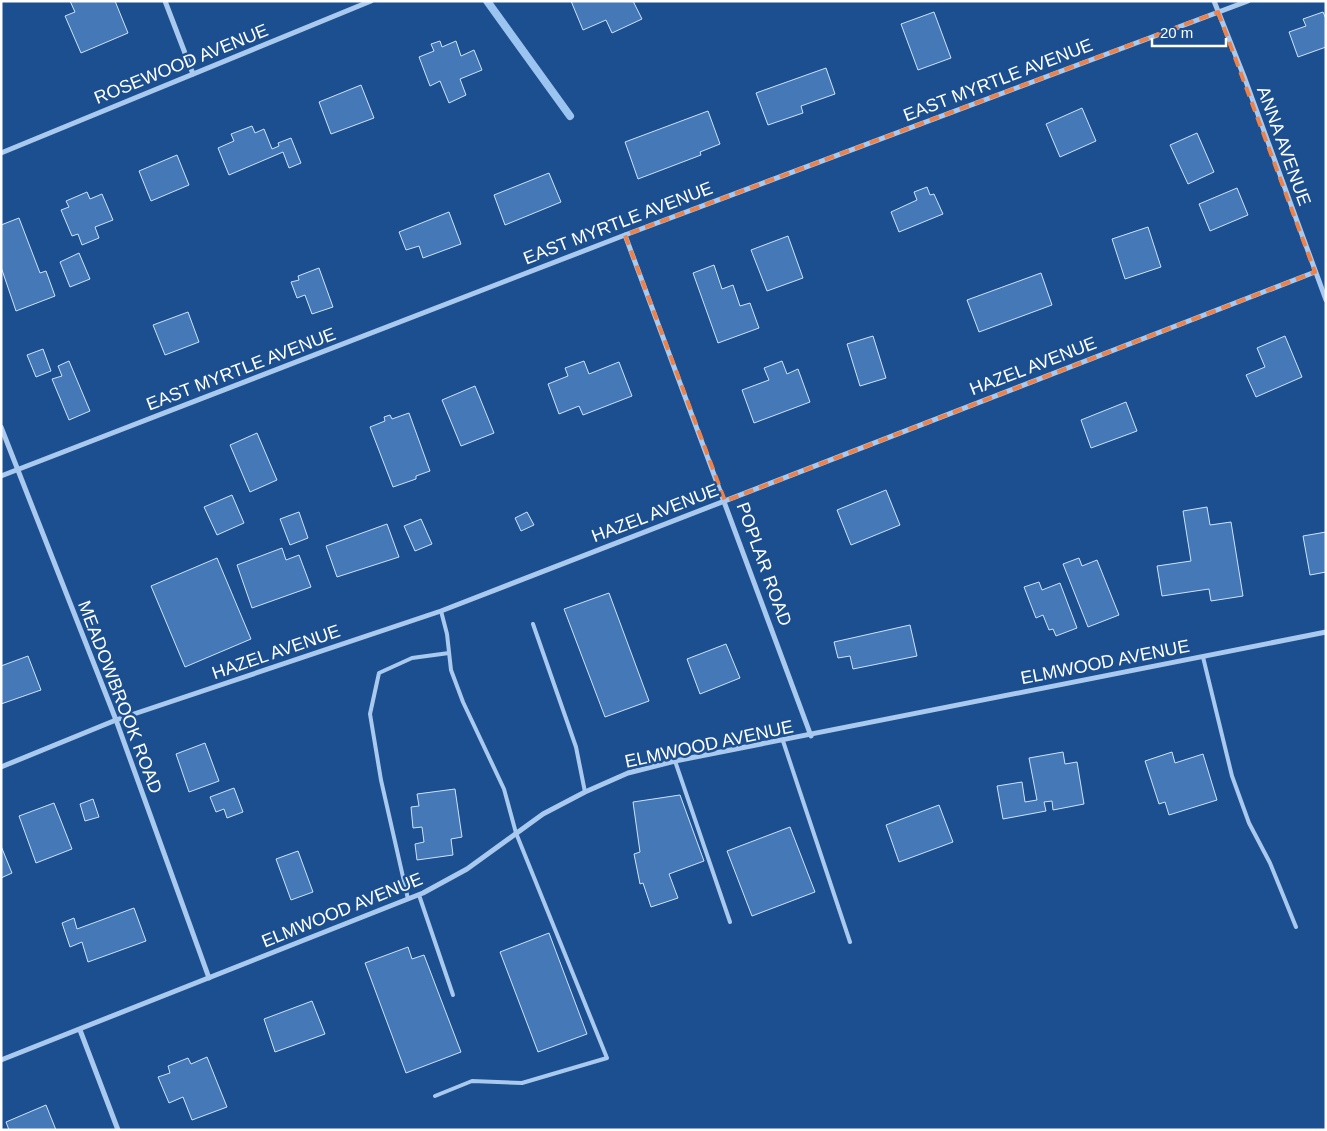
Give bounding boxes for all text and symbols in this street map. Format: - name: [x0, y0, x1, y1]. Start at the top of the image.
- scale bar: [1152, 15, 1226, 47]
- street label: ROSEWOOD AVENUE: [91, 20, 271, 108]
- text: 20 m: [1160, 24, 1193, 41]
- street label: EAST MYRTLE AVENUE: [901, 35, 1095, 125]
- street label: ANNA AVENUE: [1253, 84, 1315, 208]
- street label: EAST MYRTLE AVENUE: [521, 178, 715, 268]
- street label: EAST MYRTLE AVENUE: [144, 324, 338, 414]
- street label: HAZEL AVENUE: [967, 333, 1099, 399]
- street label: HAZEL AVENUE: [589, 480, 721, 546]
- street label: POPLAR ROAD: [732, 499, 796, 629]
- street label: MEADOWBROOK ROAD: [74, 598, 166, 796]
- street label: HAZEL AVENUE: [209, 621, 343, 683]
- street label: ELMWOOD AVENUE: [1019, 636, 1191, 688]
- street label: ELMWOOD AVENUE: [623, 716, 795, 772]
- street label: ELMWOOD AVENUE: [259, 869, 425, 951]

